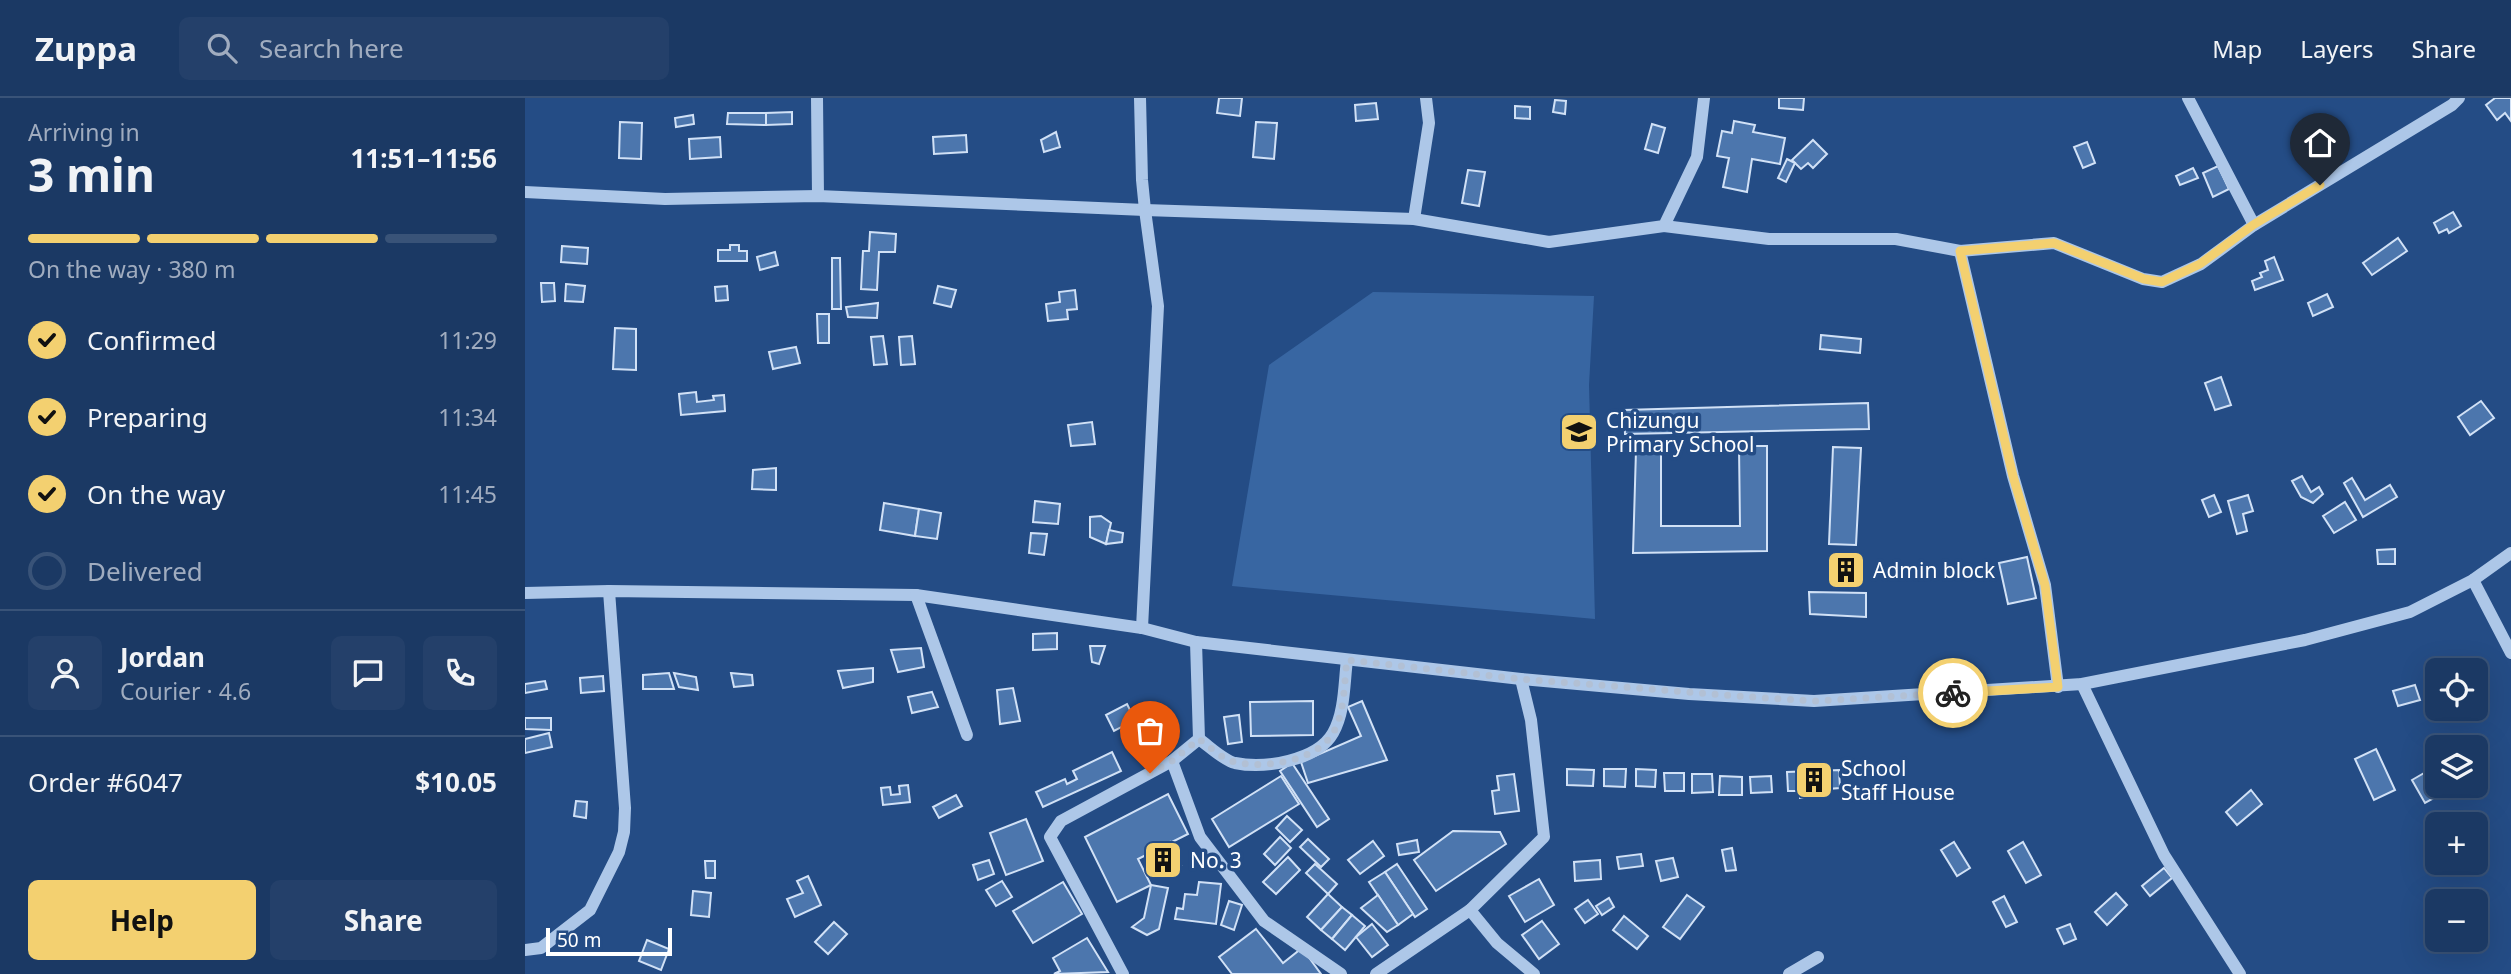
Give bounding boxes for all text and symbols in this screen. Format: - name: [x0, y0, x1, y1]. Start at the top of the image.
- search box: [179, 17, 669, 80]
- text: Zuppa: [35, 26, 137, 71]
- icon: search: [203, 29, 241, 67]
- text: Search here: [259, 30, 404, 66]
- text: Map: [2212, 32, 2262, 65]
- text: Layers: [2300, 32, 2374, 65]
- text: Share: [2412, 32, 2476, 65]
- pin: [2290, 113, 2350, 185]
- text: Arriving in: [28, 116, 140, 148]
- icon: home: [2301, 124, 2339, 162]
- text: 11:51–11:56: [350, 140, 497, 176]
- text: 3 min: [28, 143, 155, 205]
- text: On the way · 380 m: [28, 253, 235, 285]
- icon: check: [28, 321, 66, 359]
- text: Confirmed: [87, 322, 217, 358]
- text: 11:29: [438, 324, 497, 356]
- icon: check: [28, 398, 66, 436]
- text: Preparing: [87, 399, 208, 435]
- text: 11:34: [438, 401, 497, 433]
- place label: Chizungu Primary School: [1606, 406, 1754, 458]
- school or university icon: Chizungu Primary School: [1558, 411, 1600, 453]
- icon: check: [28, 475, 66, 513]
- text: On the way: [87, 476, 225, 512]
- text: 11:45: [438, 478, 497, 510]
- building icon: Admin block: [1825, 549, 1867, 591]
- text: Delivered: [87, 553, 203, 589]
- place label: Admin block: [1873, 556, 1996, 584]
- button: person: [28, 636, 102, 710]
- button: chat: [331, 636, 405, 710]
- button: phone: [423, 636, 497, 710]
- text: Jordan: [120, 639, 205, 675]
- courier: [1918, 658, 1988, 728]
- map controls: [2425, 658, 2488, 952]
- button: locate: [2425, 658, 2488, 721]
- icon: bike: [1934, 674, 1972, 712]
- text: Courier · 4.6: [120, 675, 251, 707]
- pin: [1120, 701, 1180, 773]
- icon: bag: [1131, 712, 1169, 750]
- button: layers: [2425, 735, 2488, 798]
- place label: School Staff House: [1841, 754, 1955, 806]
- building icon: School Staff House: [1793, 759, 1835, 801]
- text: Order #6047: [28, 764, 183, 800]
- text: $10.05: [415, 764, 497, 800]
- button: +: [2425, 812, 2488, 875]
- building icon: No. 3: [1142, 839, 1184, 881]
- place label: No. 3: [1190, 846, 1242, 874]
- button: Help: [28, 880, 256, 960]
- button: Share: [270, 880, 497, 960]
- button: −: [2425, 889, 2488, 952]
- scale bar: [546, 925, 672, 957]
- text: 50 m: [557, 927, 601, 953]

